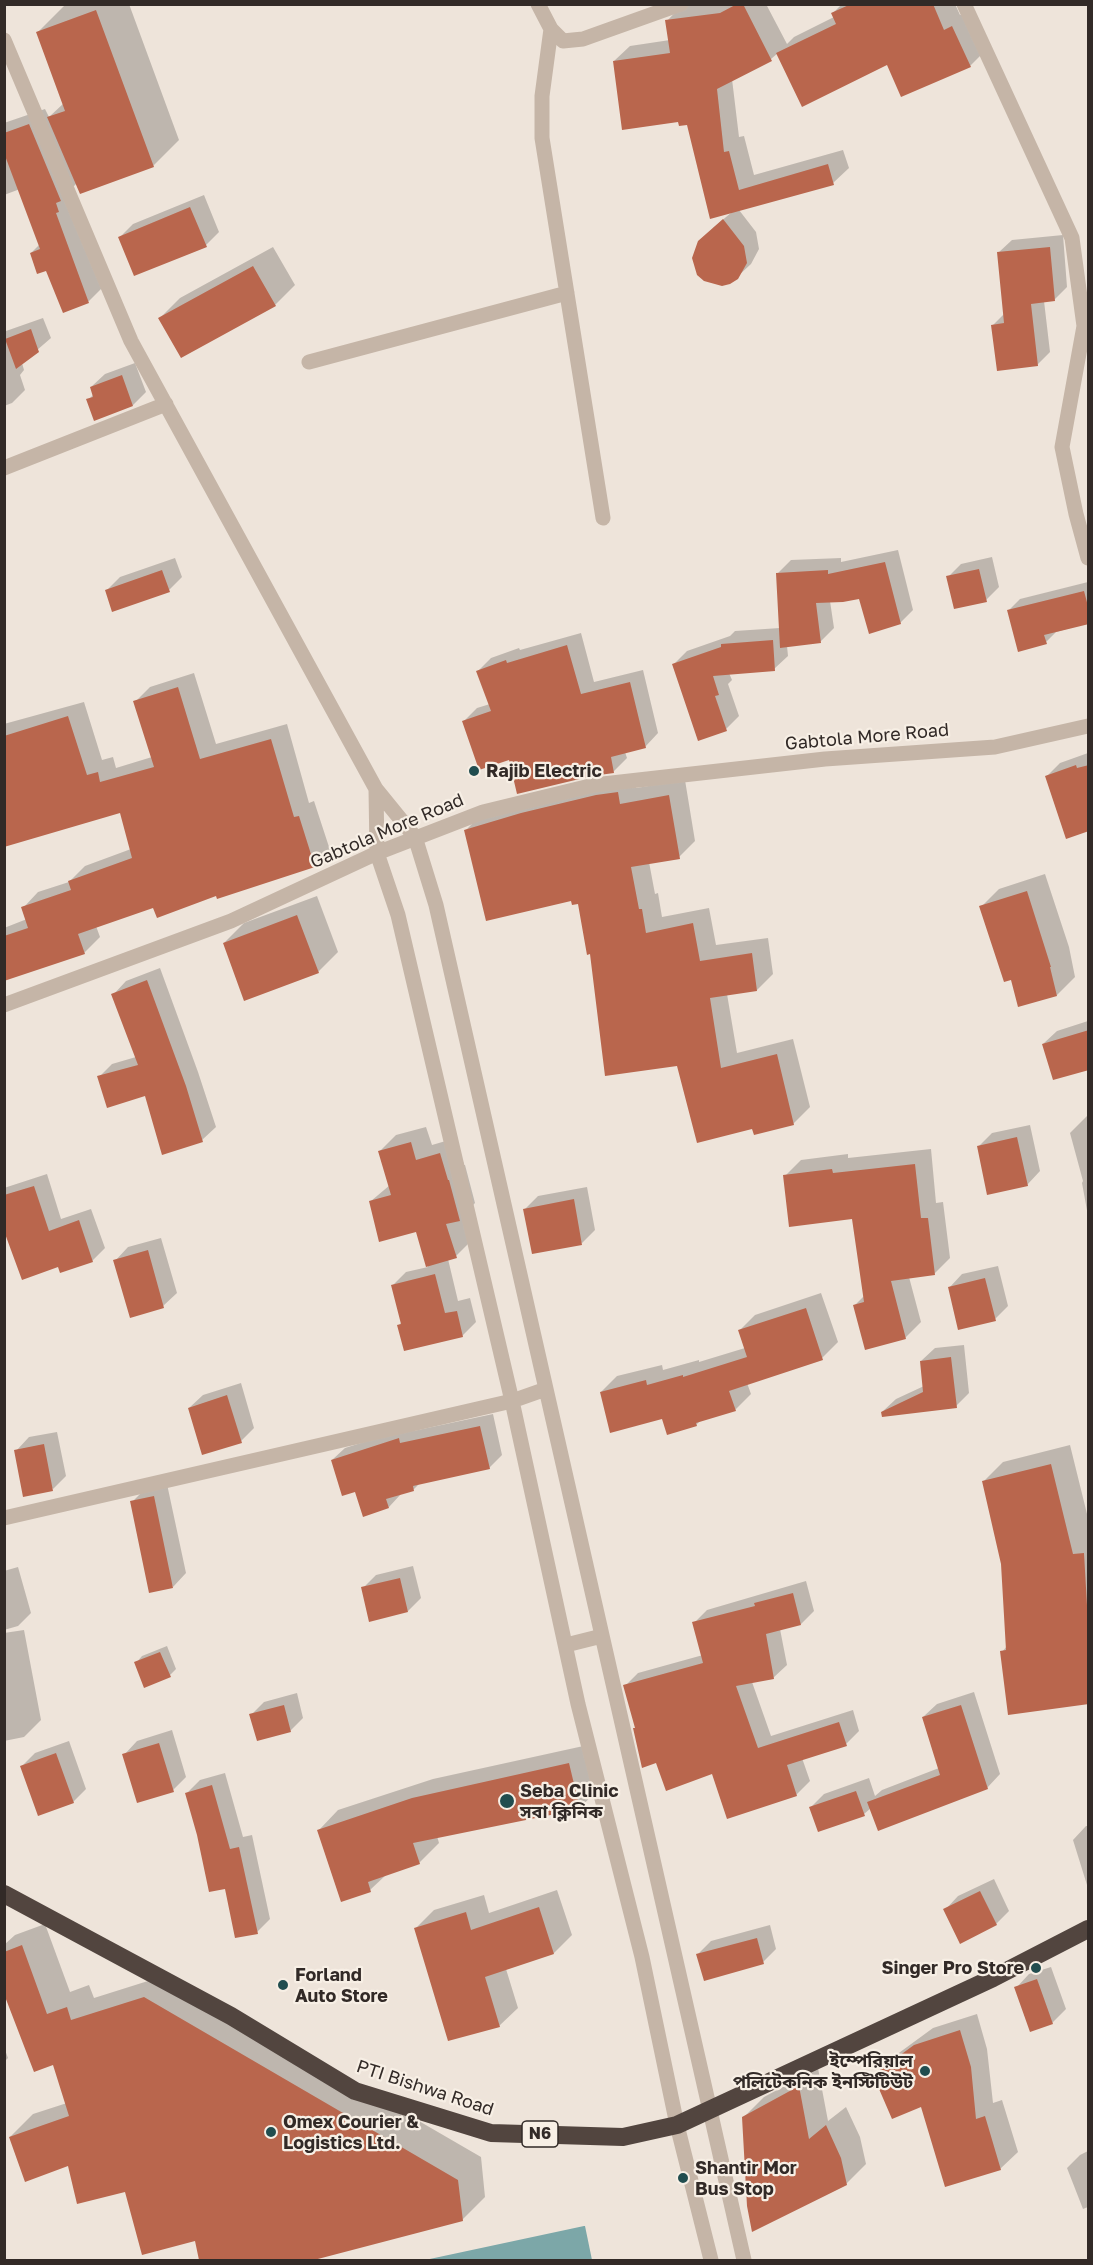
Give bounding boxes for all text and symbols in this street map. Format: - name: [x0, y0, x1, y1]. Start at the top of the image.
- street label: Gabtola More Road: [784, 719, 950, 755]
- place label: Rajib Electric: [486, 760, 602, 782]
- marker: Rajib Electric: [467, 764, 481, 778]
- street label: Gabtola More Road: [307, 789, 467, 873]
- place label: Seba Clinic সবা ক্লিনিক: [520, 1780, 619, 1822]
- marker: Seba Clinic সবা ক্লিনিক: [498, 1792, 516, 1810]
- place label: Singer Pro Store: [882, 1957, 1024, 1979]
- marker: Singer Pro Store: [1029, 1961, 1043, 1975]
- place label: Forland Auto Store: [295, 1964, 388, 2006]
- marker: Forland Auto Store: [276, 1978, 290, 1992]
- place label: ইম্পেরিয়াল পলিটেকনিক ইনস্টিটিউট: [733, 2050, 913, 2092]
- street label: PTI Bishwa Road: [354, 2056, 496, 2120]
- marker: ইম্পেরিয়াল পলিটেকনিক ইনস্টিটিউট: [918, 2064, 932, 2078]
- place label: Omex Courier & Logistics Ltd.: [283, 2111, 419, 2154]
- road number: N6: [522, 2121, 558, 2147]
- marker: Omex Courier & Logistics Ltd.: [264, 2125, 278, 2139]
- place label: Shantir Mor Bus Stop: [695, 2157, 797, 2200]
- marker: Shantir Mor Bus Stop: [676, 2171, 690, 2185]

